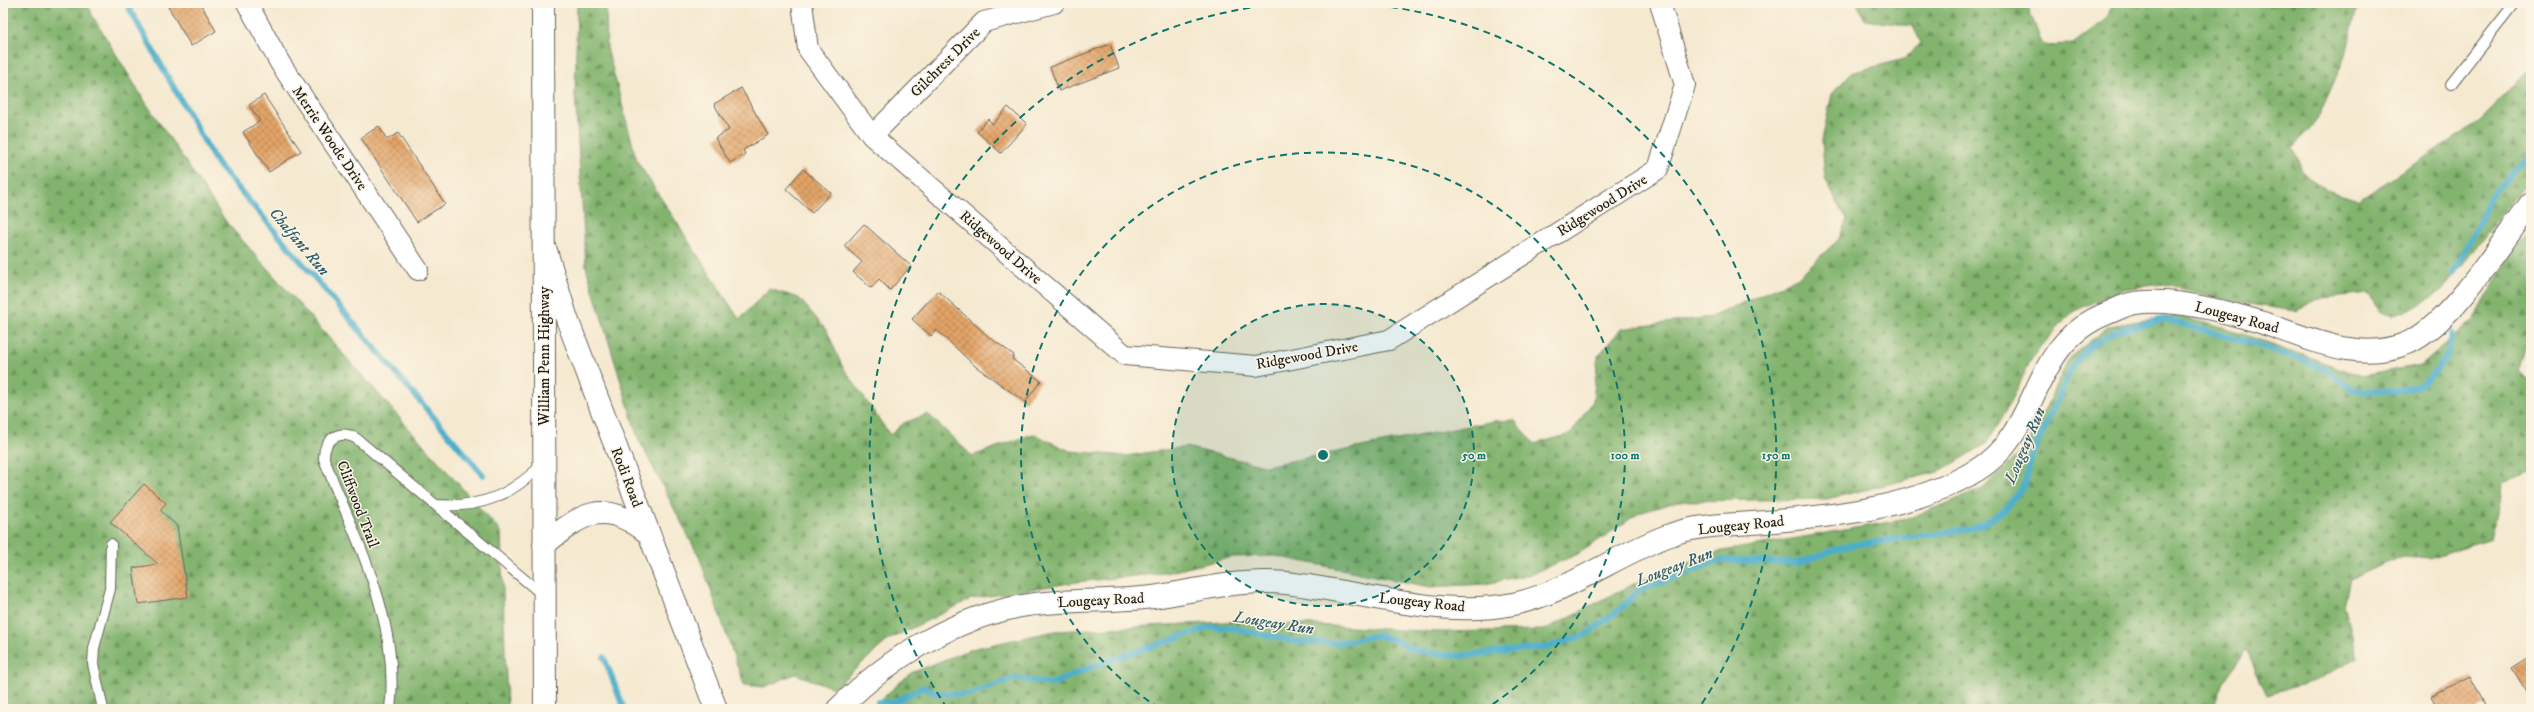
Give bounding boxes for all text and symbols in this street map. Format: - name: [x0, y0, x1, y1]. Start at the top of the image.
- street label: Gilchrest Drive: [906, 23, 984, 101]
- street label: Merrie Woode Drive: [288, 82, 372, 194]
- street label: Ridgewood Drive: [1554, 170, 1651, 241]
- water label: Chalfant Run: [265, 203, 334, 280]
- street label: Ridgewood Drive: [956, 206, 1046, 288]
- street label: William Penn Highway: [535, 285, 554, 427]
- street label: Lougeay Road: [2193, 297, 2282, 338]
- street label: Ridgewood Drive: [1255, 337, 1360, 374]
- water label: Lougeay Run: [2000, 404, 2050, 487]
- street label: Rodi Road: [606, 444, 647, 510]
- centre of rings: [1316, 448, 1330, 462]
- text: 50 m: [1461, 448, 1486, 463]
- text: 100 m: [1611, 448, 1639, 463]
- text: 150 m: [1762, 448, 1790, 463]
- street label: Cliffwood Trail: [332, 458, 383, 551]
- street label: Lougeay Road: [1697, 511, 1786, 539]
- water label: Lougeay Run: [1632, 543, 1716, 591]
- street label: Lougeay Road: [1057, 589, 1145, 612]
- street label: Lougeay Road: [1378, 589, 1466, 617]
- water label: Lougeay Run: [1231, 607, 1315, 639]

